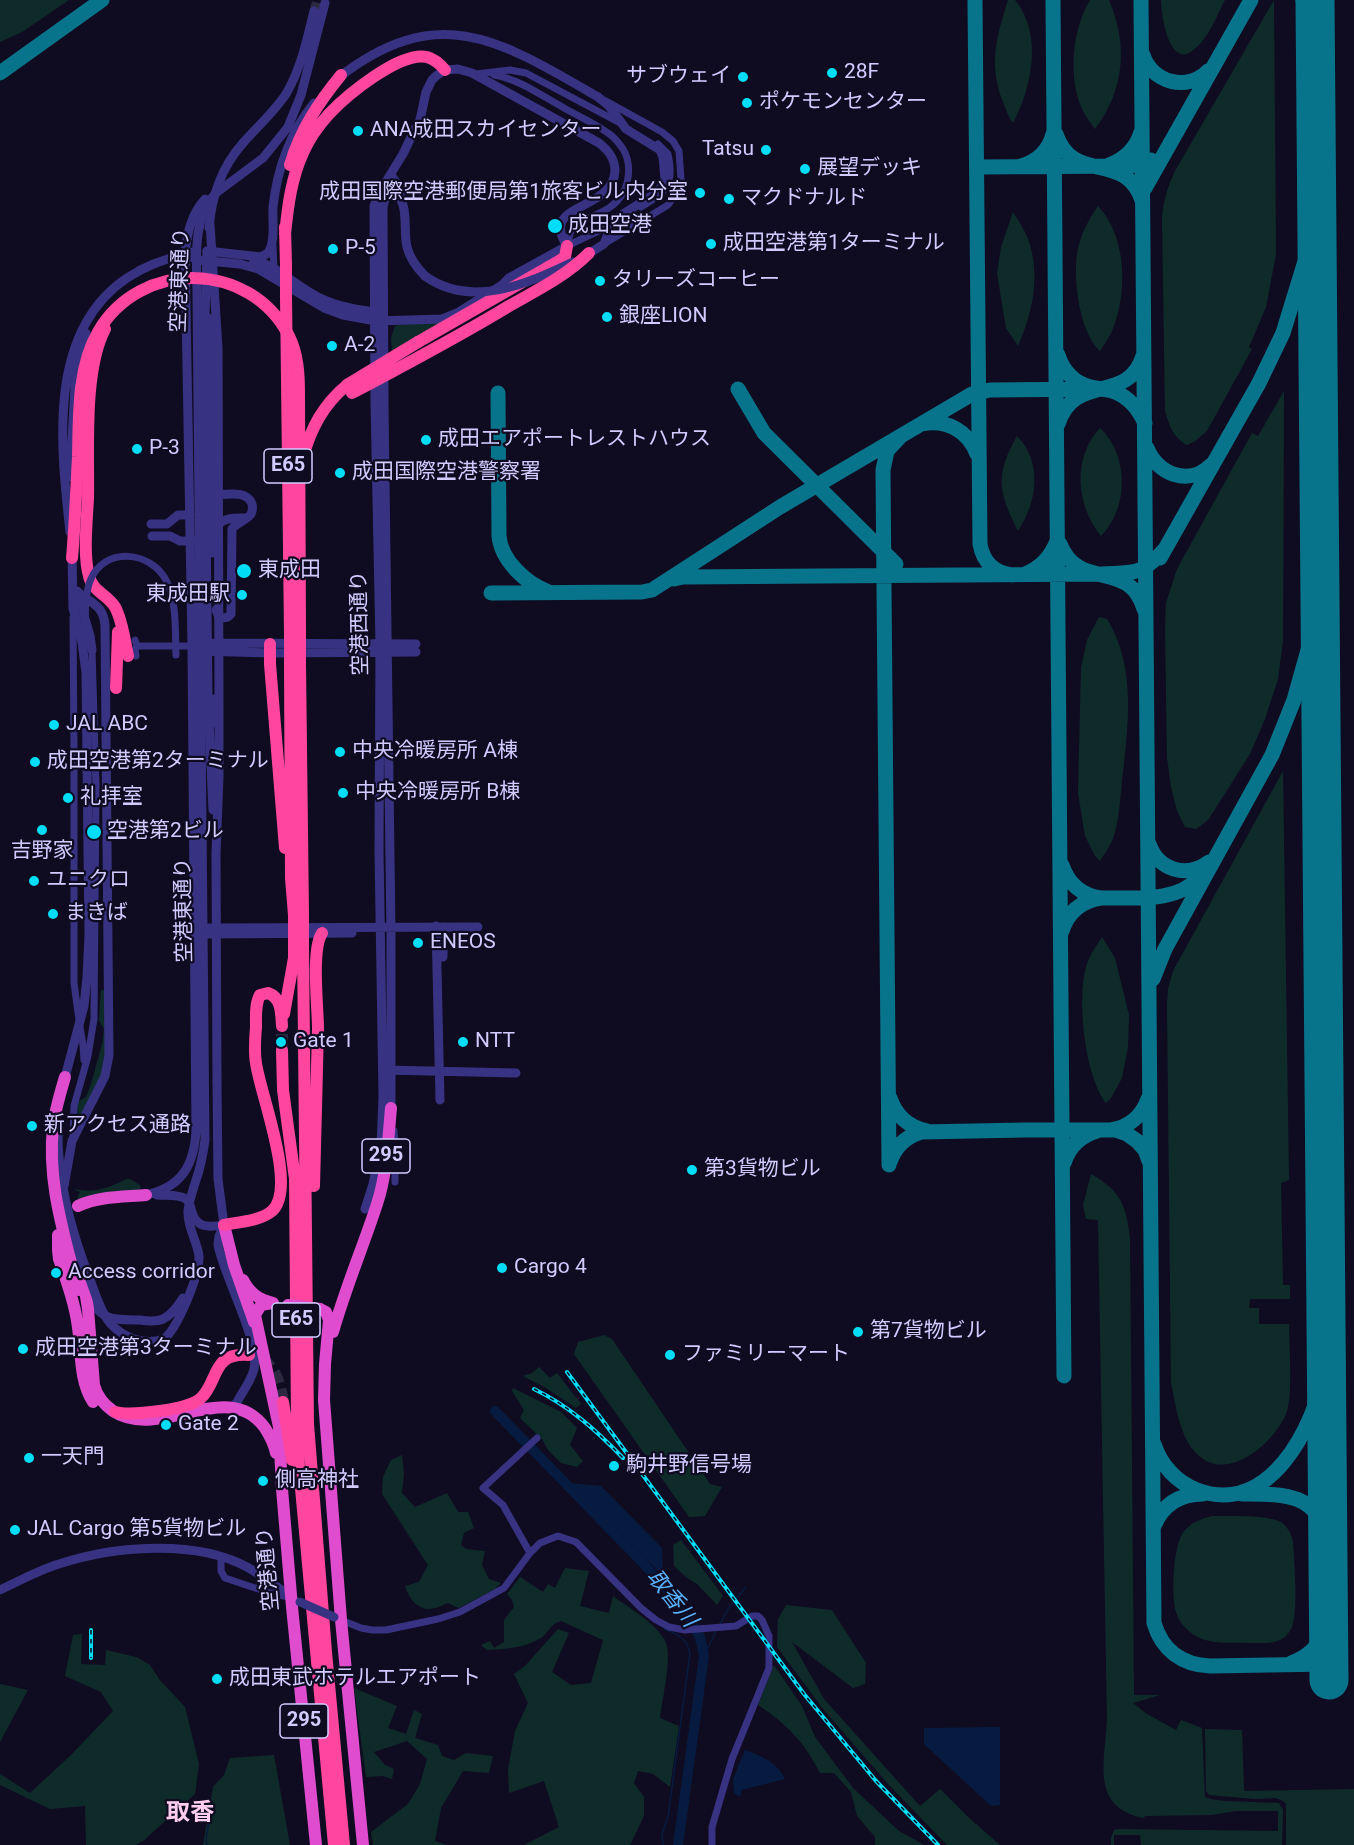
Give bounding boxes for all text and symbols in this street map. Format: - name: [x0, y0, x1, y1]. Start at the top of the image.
- place label: 28F: [844, 60, 879, 86]
- place label: サブウェイ: [626, 64, 731, 90]
- marker: 28F: [825, 66, 839, 80]
- marker: サブウェイ: [736, 70, 750, 84]
- place label: ポケモンセンター: [759, 90, 927, 116]
- marker: ポケモンセンター: [740, 96, 754, 110]
- place label: ANA成田スカイセンター: [370, 118, 602, 144]
- marker: ANA成田スカイセンター: [351, 124, 365, 138]
- place label: Tatsu: [702, 137, 754, 163]
- marker: Tatsu: [759, 143, 773, 157]
- place label: 展望デッキ: [817, 156, 922, 182]
- marker: 展望デッキ: [798, 162, 812, 176]
- place label: 成田国際空港郵便局第1旅客ビル内分室: [319, 180, 688, 206]
- marker: 成田国際空港郵便局第1旅客ビル内分室: [693, 186, 707, 200]
- place label: マクドナルド: [741, 186, 867, 212]
- marker: マクドナルド: [722, 192, 736, 206]
- place label: 成田空港: [568, 213, 652, 239]
- marker: 成田空港: [546, 217, 564, 235]
- street label: 空港東通り: [167, 227, 195, 333]
- place label: 成田空港第1ターミナル: [723, 231, 945, 257]
- place label: P-5: [345, 236, 376, 262]
- marker: 成田空港第1ターミナル: [704, 237, 718, 251]
- marker: P-5: [326, 242, 340, 256]
- place label: タリーズコーヒー: [612, 268, 780, 294]
- marker: タリーズコーヒー: [593, 274, 607, 288]
- place label: 銀座LION: [619, 304, 707, 330]
- marker: 銀座LION: [600, 310, 614, 324]
- place label: A-2: [344, 333, 375, 359]
- marker: A-2: [325, 339, 339, 353]
- place label: 成田エアポートレストハウス: [438, 427, 711, 453]
- marker: 成田エアポートレストハウス: [419, 433, 433, 447]
- place label: P-3: [149, 436, 180, 462]
- marker: P-3: [130, 442, 144, 456]
- road number: E65: [264, 449, 312, 483]
- place label: 成田国際空港警察署: [352, 460, 541, 486]
- marker: 成田国際空港警察署: [333, 466, 347, 480]
- place label: 東成田: [258, 558, 321, 584]
- marker: 東成田: [235, 562, 253, 580]
- street label: 空港西通り: [347, 570, 375, 676]
- place label: 東成田駅: [146, 582, 230, 608]
- marker: 東成田駅: [235, 588, 249, 602]
- place label: JAL ABC: [66, 712, 148, 738]
- marker: JAL ABC: [47, 718, 61, 732]
- place label: 中央冷暖房所 A棟: [352, 739, 518, 765]
- marker: 中央冷暖房所 A棟: [333, 745, 347, 759]
- place label: 成田空港第2ターミナル: [47, 749, 269, 775]
- marker: 成田空港第2ターミナル: [28, 755, 42, 769]
- place label: 中央冷暖房所 B棟: [355, 780, 520, 806]
- place label: 礼拝室: [80, 785, 143, 811]
- marker: 中央冷暖房所 B棟: [336, 786, 350, 800]
- marker: 礼拝室: [61, 791, 75, 805]
- place label: 空港第2ビル: [107, 819, 224, 845]
- marker: 吉野家: [35, 823, 49, 837]
- marker: 空港第2ビル: [85, 823, 103, 841]
- place label: 吉野家: [11, 839, 73, 865]
- street label: 空港東通り: [171, 857, 199, 963]
- place label: ユニクロ: [46, 868, 130, 894]
- marker: ユニクロ: [27, 874, 41, 888]
- place label: まきば: [65, 901, 128, 927]
- marker: まきば: [46, 907, 60, 921]
- place label: ENEOS: [430, 930, 496, 956]
- marker: ENEOS: [411, 936, 425, 950]
- place label: Gate 1: [293, 1029, 354, 1055]
- place label: NTT: [475, 1029, 515, 1055]
- marker: Gate 1: [274, 1035, 288, 1049]
- marker: NTT: [456, 1035, 470, 1049]
- place label: 新アクセス通路: [44, 1113, 191, 1139]
- marker: 新アクセス通路: [25, 1119, 39, 1133]
- road number: 295: [362, 1139, 410, 1173]
- place label: 第3貨物ビル: [704, 1157, 821, 1183]
- marker: 第3貨物ビル: [685, 1163, 699, 1177]
- place label: Cargo 4: [514, 1255, 587, 1281]
- place label: Access corridor: [68, 1260, 215, 1286]
- marker: Cargo 4: [495, 1261, 509, 1275]
- marker: Access corridor: [49, 1266, 63, 1280]
- road number: E65: [272, 1303, 320, 1337]
- place label: 第7貨物ビル: [870, 1319, 987, 1345]
- marker: 第7貨物ビル: [851, 1325, 865, 1339]
- place label: 成田空港第3ターミナル: [35, 1336, 257, 1362]
- marker: 成田空港第3ターミナル: [16, 1342, 30, 1356]
- place label: ファミリーマート: [682, 1342, 850, 1368]
- marker: ファミリーマート: [663, 1348, 677, 1362]
- place label: Gate 2: [178, 1412, 239, 1438]
- marker: Gate 2: [159, 1418, 173, 1432]
- place label: 一天門: [41, 1445, 104, 1471]
- marker: 一天門: [22, 1451, 36, 1465]
- place label: 駒井野信号場: [626, 1453, 752, 1479]
- marker: 駒井野信号場: [607, 1459, 621, 1473]
- place label: 側高神社: [275, 1468, 359, 1494]
- marker: 側高神社: [256, 1474, 270, 1488]
- place label: JAL Cargo 第5貨物ビル: [27, 1517, 246, 1543]
- marker: JAL Cargo 第5貨物ビル: [8, 1523, 22, 1537]
- street label: 空港通り: [253, 1526, 285, 1612]
- water label: 取香川: [640, 1565, 702, 1633]
- place label: 成田東武ホテルエアポート: [229, 1666, 481, 1692]
- marker: 成田東武ホテルエアポート: [210, 1672, 224, 1686]
- road number: 295: [280, 1704, 328, 1738]
- district label: 取香: [166, 1800, 214, 1828]

